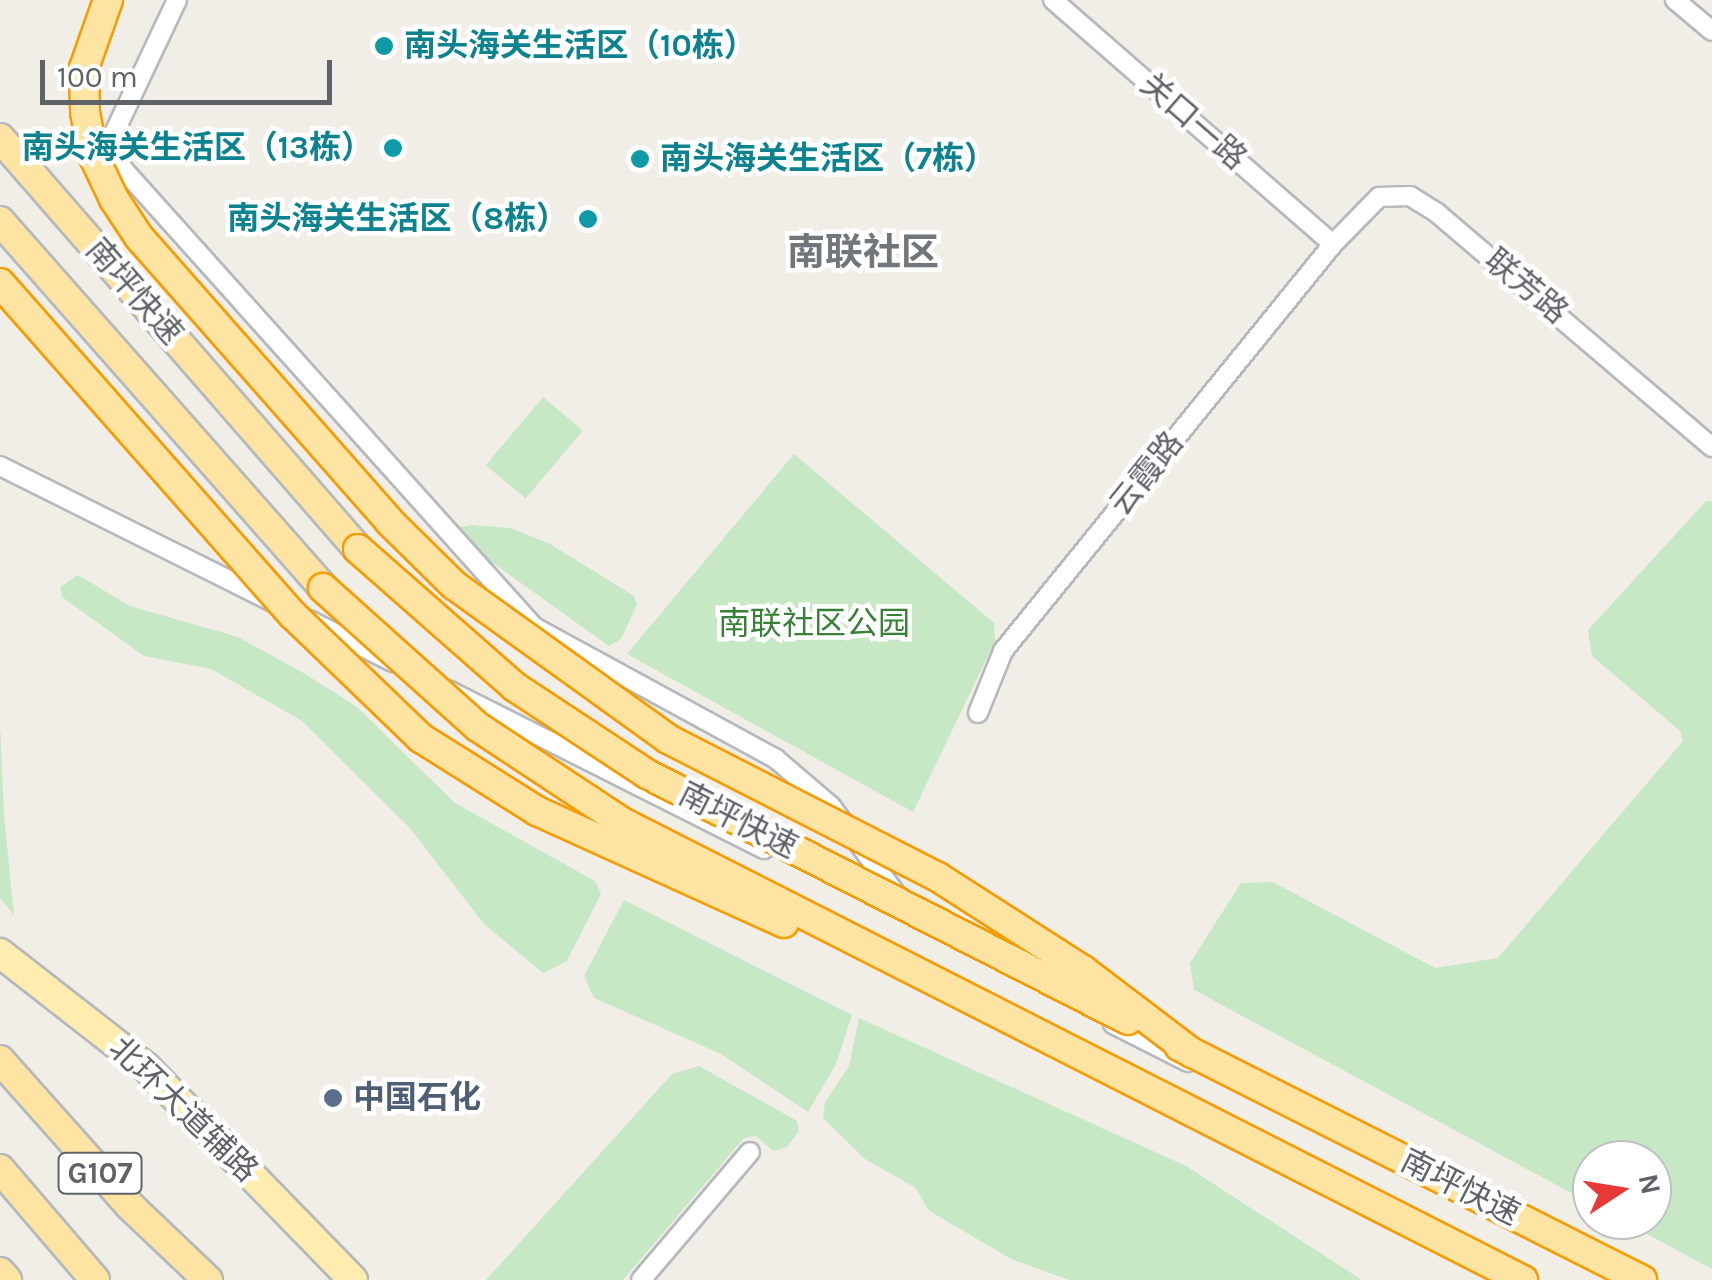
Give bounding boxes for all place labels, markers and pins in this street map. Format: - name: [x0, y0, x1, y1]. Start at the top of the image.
- place label: 南头海关生活区（10栋）: [404, 27, 756, 65]
- marker: 南头海关生活区（10栋）: [373, 35, 395, 57]
- place label: 南头海关生活区（13栋）: [22, 129, 373, 167]
- marker: 南头海关生活区（13栋）: [382, 137, 404, 159]
- place label: 南头海关生活区（7栋）: [660, 140, 996, 178]
- marker: 南头海关生活区（7栋）: [629, 148, 651, 170]
- place label: 南头海关生活区（8栋）: [227, 200, 568, 238]
- marker: 南头海关生活区（8栋）: [577, 208, 599, 230]
- place label: 中国石化: [353, 1079, 481, 1117]
- marker: 中国石化: [322, 1087, 344, 1109]

